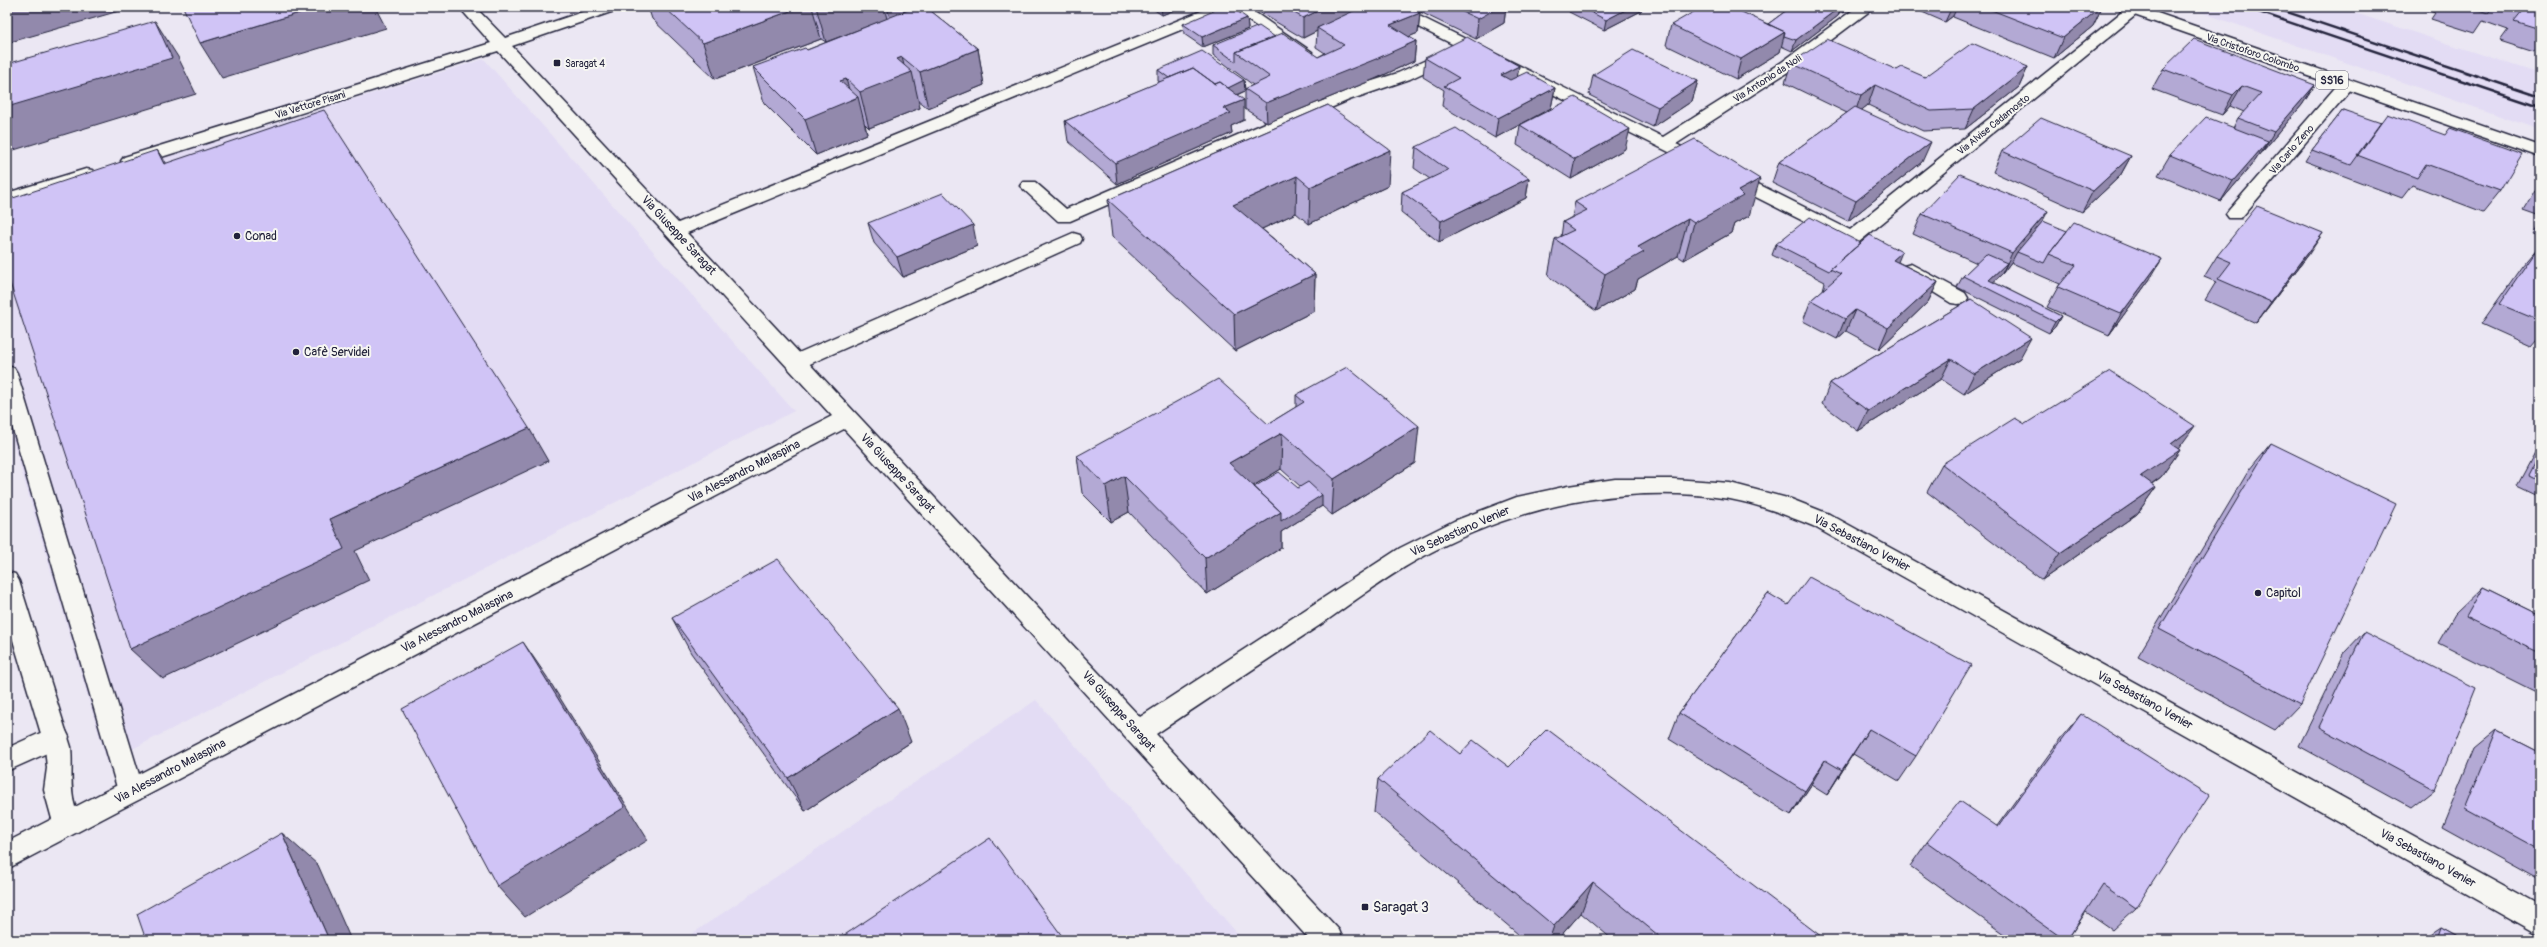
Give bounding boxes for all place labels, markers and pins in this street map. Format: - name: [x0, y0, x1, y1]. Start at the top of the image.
- marker: Saragat 4: [552, 58, 562, 68]
- place label: Saragat 4: [565, 58, 605, 70]
- place label: Conad: [245, 229, 277, 244]
- marker: Conad: [232, 231, 242, 241]
- place label: Cafè Servidei: [304, 345, 370, 360]
- marker: Cafè Servidei: [291, 347, 301, 357]
- place label: Capitol: [2266, 586, 2301, 601]
- marker: Capitol: [2253, 588, 2263, 598]
- place label: Saragat 3: [1373, 899, 1429, 916]
- marker: Saragat 3: [1360, 902, 1370, 912]

